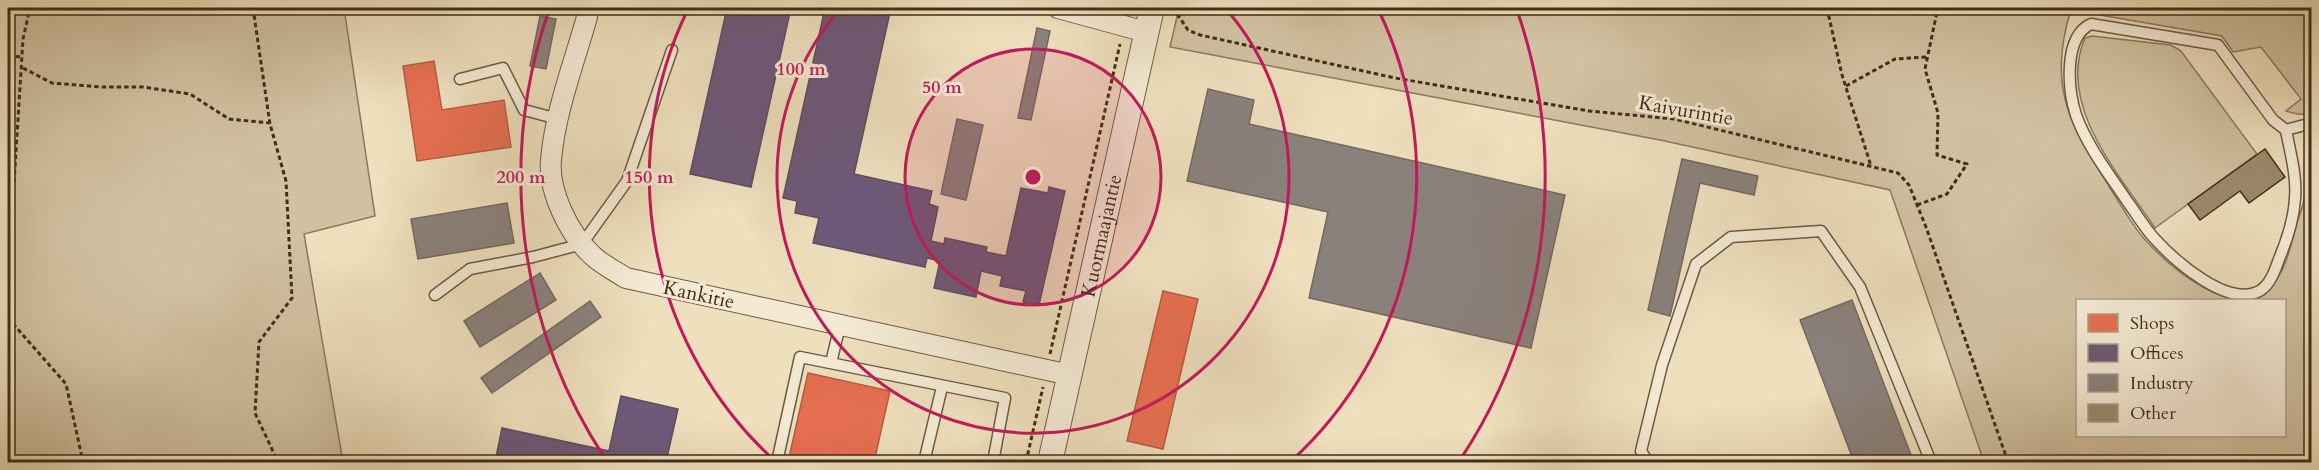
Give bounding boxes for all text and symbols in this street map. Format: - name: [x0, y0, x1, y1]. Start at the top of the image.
- text: 100 m: [776, 57, 826, 82]
- text: 50 m: [922, 75, 962, 100]
- street label: Kaivurintie: [1637, 89, 1735, 132]
- text: 200 m: [496, 165, 546, 190]
- text: 150 m: [624, 165, 674, 190]
- centre of rings: [1023, 167, 1043, 187]
- street label: Kuormaajantie: [1074, 172, 1128, 300]
- street label: Kankitie: [661, 274, 737, 315]
- legend: [2076, 299, 2286, 437]
- text: Shops: [2130, 311, 2174, 336]
- text: Offices: [2130, 341, 2184, 366]
- text: Industry: [2130, 371, 2194, 396]
- text: Other: [2130, 401, 2176, 426]

